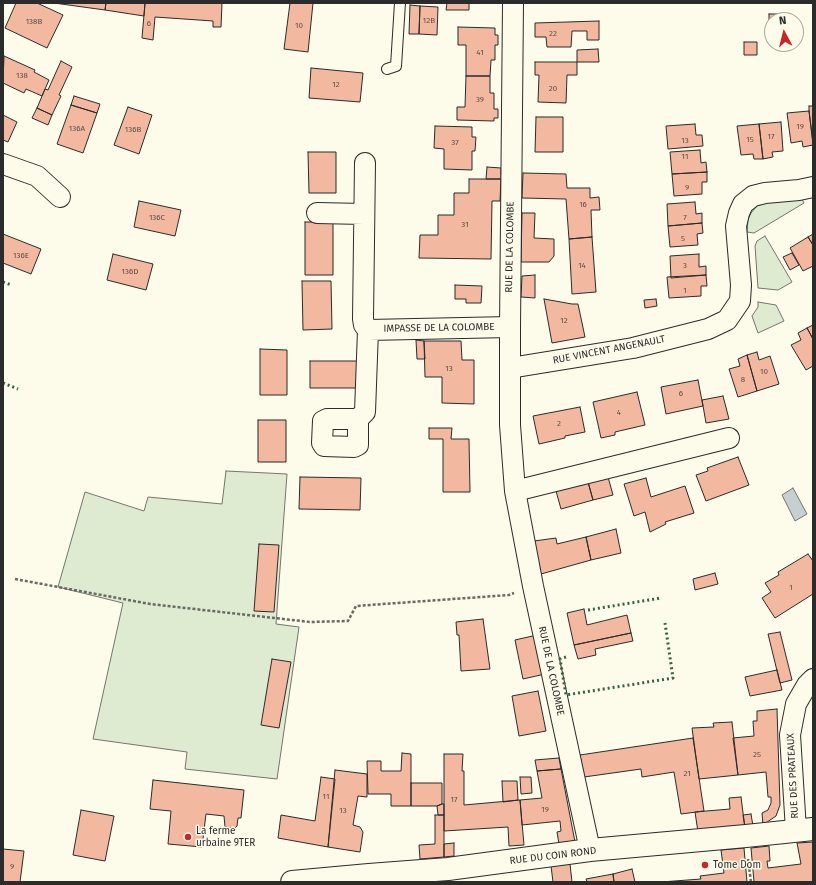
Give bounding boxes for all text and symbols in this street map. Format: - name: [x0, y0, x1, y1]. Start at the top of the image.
- north arrow: [764, 12, 804, 52]
- text: N: [778, 14, 787, 27]
- house number: 12B: [423, 16, 435, 26]
- house number: 138B: [26, 17, 42, 27]
- house number: 6: [147, 19, 151, 29]
- house number: 10: [295, 21, 303, 31]
- house number: 22: [549, 29, 557, 39]
- house number: 41: [476, 48, 484, 58]
- house number: 138: [16, 71, 28, 81]
- house number: 12: [332, 80, 340, 90]
- house number: 20: [549, 84, 557, 94]
- house number: 39: [476, 95, 484, 105]
- house number: 19: [796, 122, 804, 132]
- house number: 136A: [69, 124, 85, 134]
- house number: 136B: [125, 125, 141, 135]
- house number: 17: [767, 132, 775, 142]
- house number: 15: [746, 135, 754, 145]
- house number: 13: [681, 136, 689, 146]
- house number: 37: [451, 138, 459, 148]
- house number: 11: [682, 152, 688, 162]
- house number: 9: [685, 183, 689, 193]
- house number: 16: [579, 200, 587, 210]
- street label: RUE DE LA COLOMBE: [503, 201, 517, 293]
- house number: 136C: [149, 213, 165, 223]
- house number: 7: [683, 213, 687, 223]
- house number: 31: [461, 220, 469, 230]
- house number: 5: [681, 234, 685, 244]
- house number: 136E: [13, 251, 29, 261]
- house number: 14: [578, 261, 586, 271]
- house number: 3: [683, 261, 687, 271]
- house number: 136D: [122, 267, 138, 277]
- house number: 1: [683, 286, 687, 296]
- house number: 12: [560, 316, 568, 326]
- street label: IMPASSE DE LA COLOMBE: [383, 321, 495, 335]
- street label: RUE VINCENT ANGENAULT: [552, 333, 666, 367]
- house number: 13: [445, 364, 453, 374]
- house number: 10: [760, 367, 768, 377]
- house number: 8: [741, 375, 745, 385]
- house number: 6: [679, 389, 683, 399]
- house number: 4: [617, 408, 621, 418]
- house number: 2: [557, 419, 561, 429]
- house number: 1: [789, 583, 793, 593]
- street label: RUE DE LA COLOMBE: [536, 625, 566, 717]
- street label: RUE DES PRATEAUX: [785, 733, 801, 819]
- house number: 25: [753, 750, 761, 760]
- house number: 21: [683, 769, 691, 779]
- house number: 11: [323, 792, 329, 802]
- house number: 17: [450, 795, 458, 805]
- house number: 19: [541, 805, 549, 815]
- house number: 13: [339, 806, 347, 816]
- place label: La ferme urbaine 9TER: [196, 825, 255, 848]
- marker: La ferme urbaine 9TER: [183, 832, 193, 842]
- street label: RUE DU COIN ROND: [509, 845, 597, 867]
- place label: Tome Dom: [713, 859, 761, 871]
- marker: Tome Dom: [700, 860, 710, 870]
- house number: 9: [10, 862, 14, 872]

